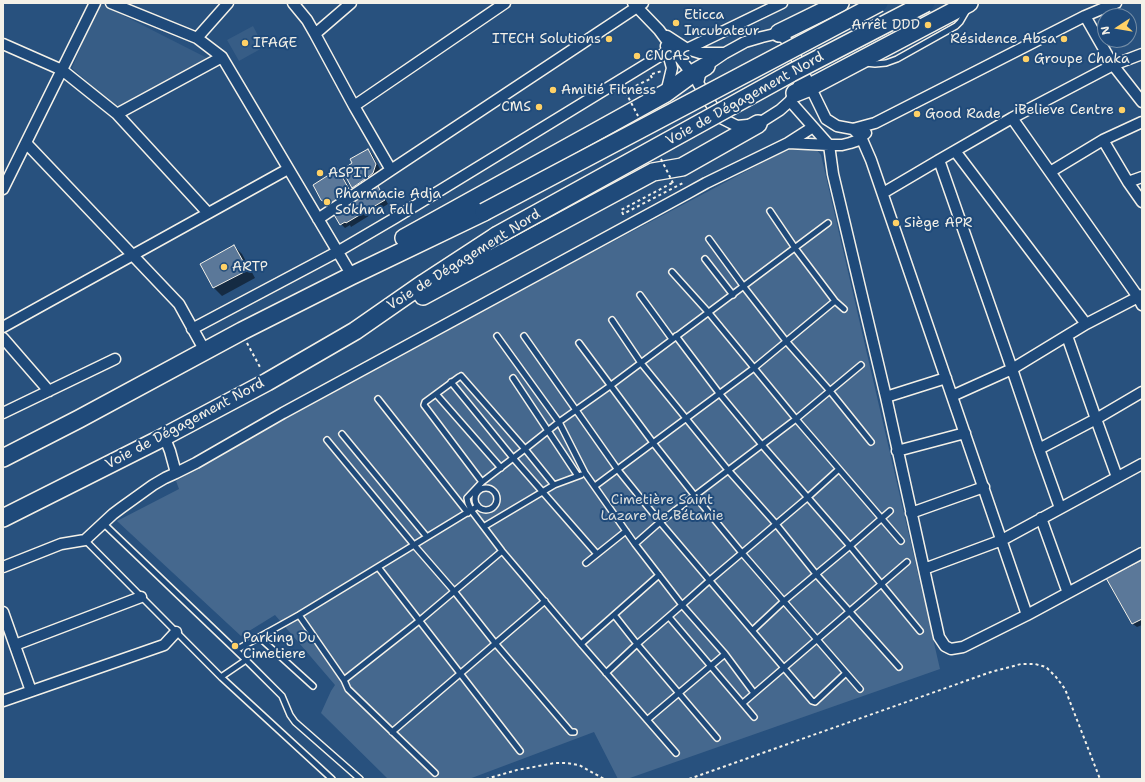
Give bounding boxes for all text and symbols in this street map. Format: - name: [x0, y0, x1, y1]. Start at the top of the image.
- place label: Eticca Incubateur: [684, 7, 759, 40]
- north arrow: [1097, 8, 1137, 48]
- place label: Arrêt DDD: [851, 17, 920, 33]
- marker: Eticca Incubateur: [671, 18, 681, 28]
- marker: Arrêt DDD: [923, 20, 933, 30]
- text: N: [1098, 25, 1114, 36]
- place label: ITECH Solutions: [492, 31, 601, 47]
- place label: Résidence Absa: [950, 31, 1056, 47]
- marker: ITECH Solutions: [604, 34, 614, 44]
- marker: Résidence Absa: [1059, 34, 1069, 44]
- place label: IFAGE: [253, 35, 297, 51]
- marker: IFAGE: [240, 38, 250, 48]
- place label: CNCAS: [645, 48, 690, 64]
- street label: Voie de Dégagement Nord: [663, 49, 827, 149]
- marker: CNCAS: [632, 51, 642, 61]
- place label: Groupe Chaka: [1034, 51, 1130, 67]
- marker: Groupe Chaka: [1021, 54, 1031, 64]
- place label: Amitié Fitness: [561, 82, 656, 98]
- marker: Amitié Fitness: [548, 85, 558, 95]
- place label: CMS: [501, 99, 531, 115]
- marker: CMS: [534, 102, 544, 112]
- place label: iBelieve Centre: [1014, 102, 1114, 118]
- marker: iBelieve Centre: [1117, 105, 1127, 115]
- place label: Good Rade: [925, 106, 1001, 122]
- marker: Good Rade: [912, 109, 922, 119]
- place label: ASPIT: [328, 165, 370, 181]
- marker: ASPIT: [315, 168, 325, 178]
- place label: Pharmacie Adja Sokhna Fall: [335, 186, 441, 218]
- marker: Pharmacie Adja Sokhna Fall: [322, 197, 332, 207]
- street label: Voie de Dégagement Nord: [384, 206, 544, 314]
- place label: Siège APR: [904, 215, 972, 231]
- marker: Siège APR: [891, 218, 901, 228]
- place label: ARTP: [232, 259, 268, 275]
- marker: ARTP: [219, 262, 229, 272]
- street label: Voie de Dégagement Nord: [103, 375, 267, 473]
- park label: Cimetière Saint Lazare de Bétanie: [600, 492, 724, 524]
- place label: Parking Du Cimetiere: [243, 630, 316, 662]
- marker: Parking Du Cimetiere: [230, 641, 240, 651]

